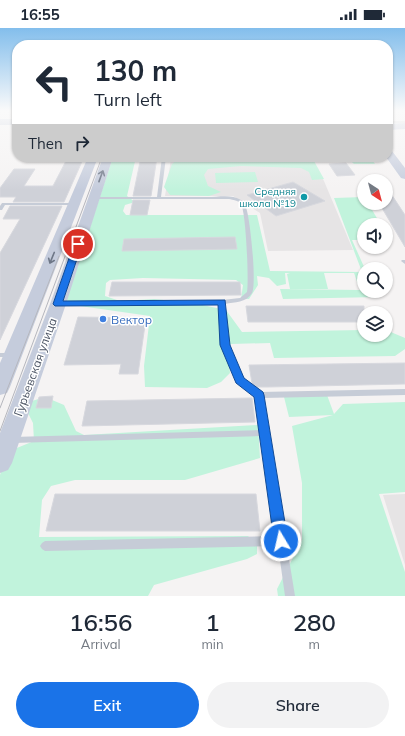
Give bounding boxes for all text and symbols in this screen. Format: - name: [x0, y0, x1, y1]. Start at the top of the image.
- text: 16:55: [20, 5, 60, 24]
- text: 130 m: [94, 53, 177, 88]
- icon: left: [28, 56, 80, 108]
- text: Turn left: [94, 88, 162, 111]
- icon: right: [71, 132, 93, 154]
- text: Then: [28, 134, 63, 153]
- one-way arrow: [98, 169, 105, 182]
- north arrow: [357, 174, 393, 210]
- map controls: [357, 174, 393, 342]
- place label: Средняя школа №19: [239, 185, 296, 210]
- marker: Средняя школа №19: [299, 192, 309, 202]
- button: sound: [357, 218, 393, 254]
- pin: [61, 227, 95, 261]
- icon: arrive: [67, 233, 89, 255]
- one-way arrow: [48, 252, 55, 264]
- button: search: [357, 262, 393, 298]
- button: layers: [357, 306, 393, 342]
- place label: Вектор: [111, 312, 152, 327]
- marker: Вектор: [98, 314, 108, 324]
- street label: Гурьевская улица: [10, 316, 60, 418]
- position arrow: [260, 520, 302, 562]
- text: 16:56: [69, 607, 132, 637]
- text: 1: [205, 607, 220, 637]
- text: 280: [293, 607, 336, 637]
- text: Arrival: [81, 636, 121, 652]
- text: min: [201, 636, 224, 652]
- text: m: [309, 636, 320, 652]
- button: Exit: [16, 682, 199, 728]
- button: Share: [207, 682, 389, 728]

